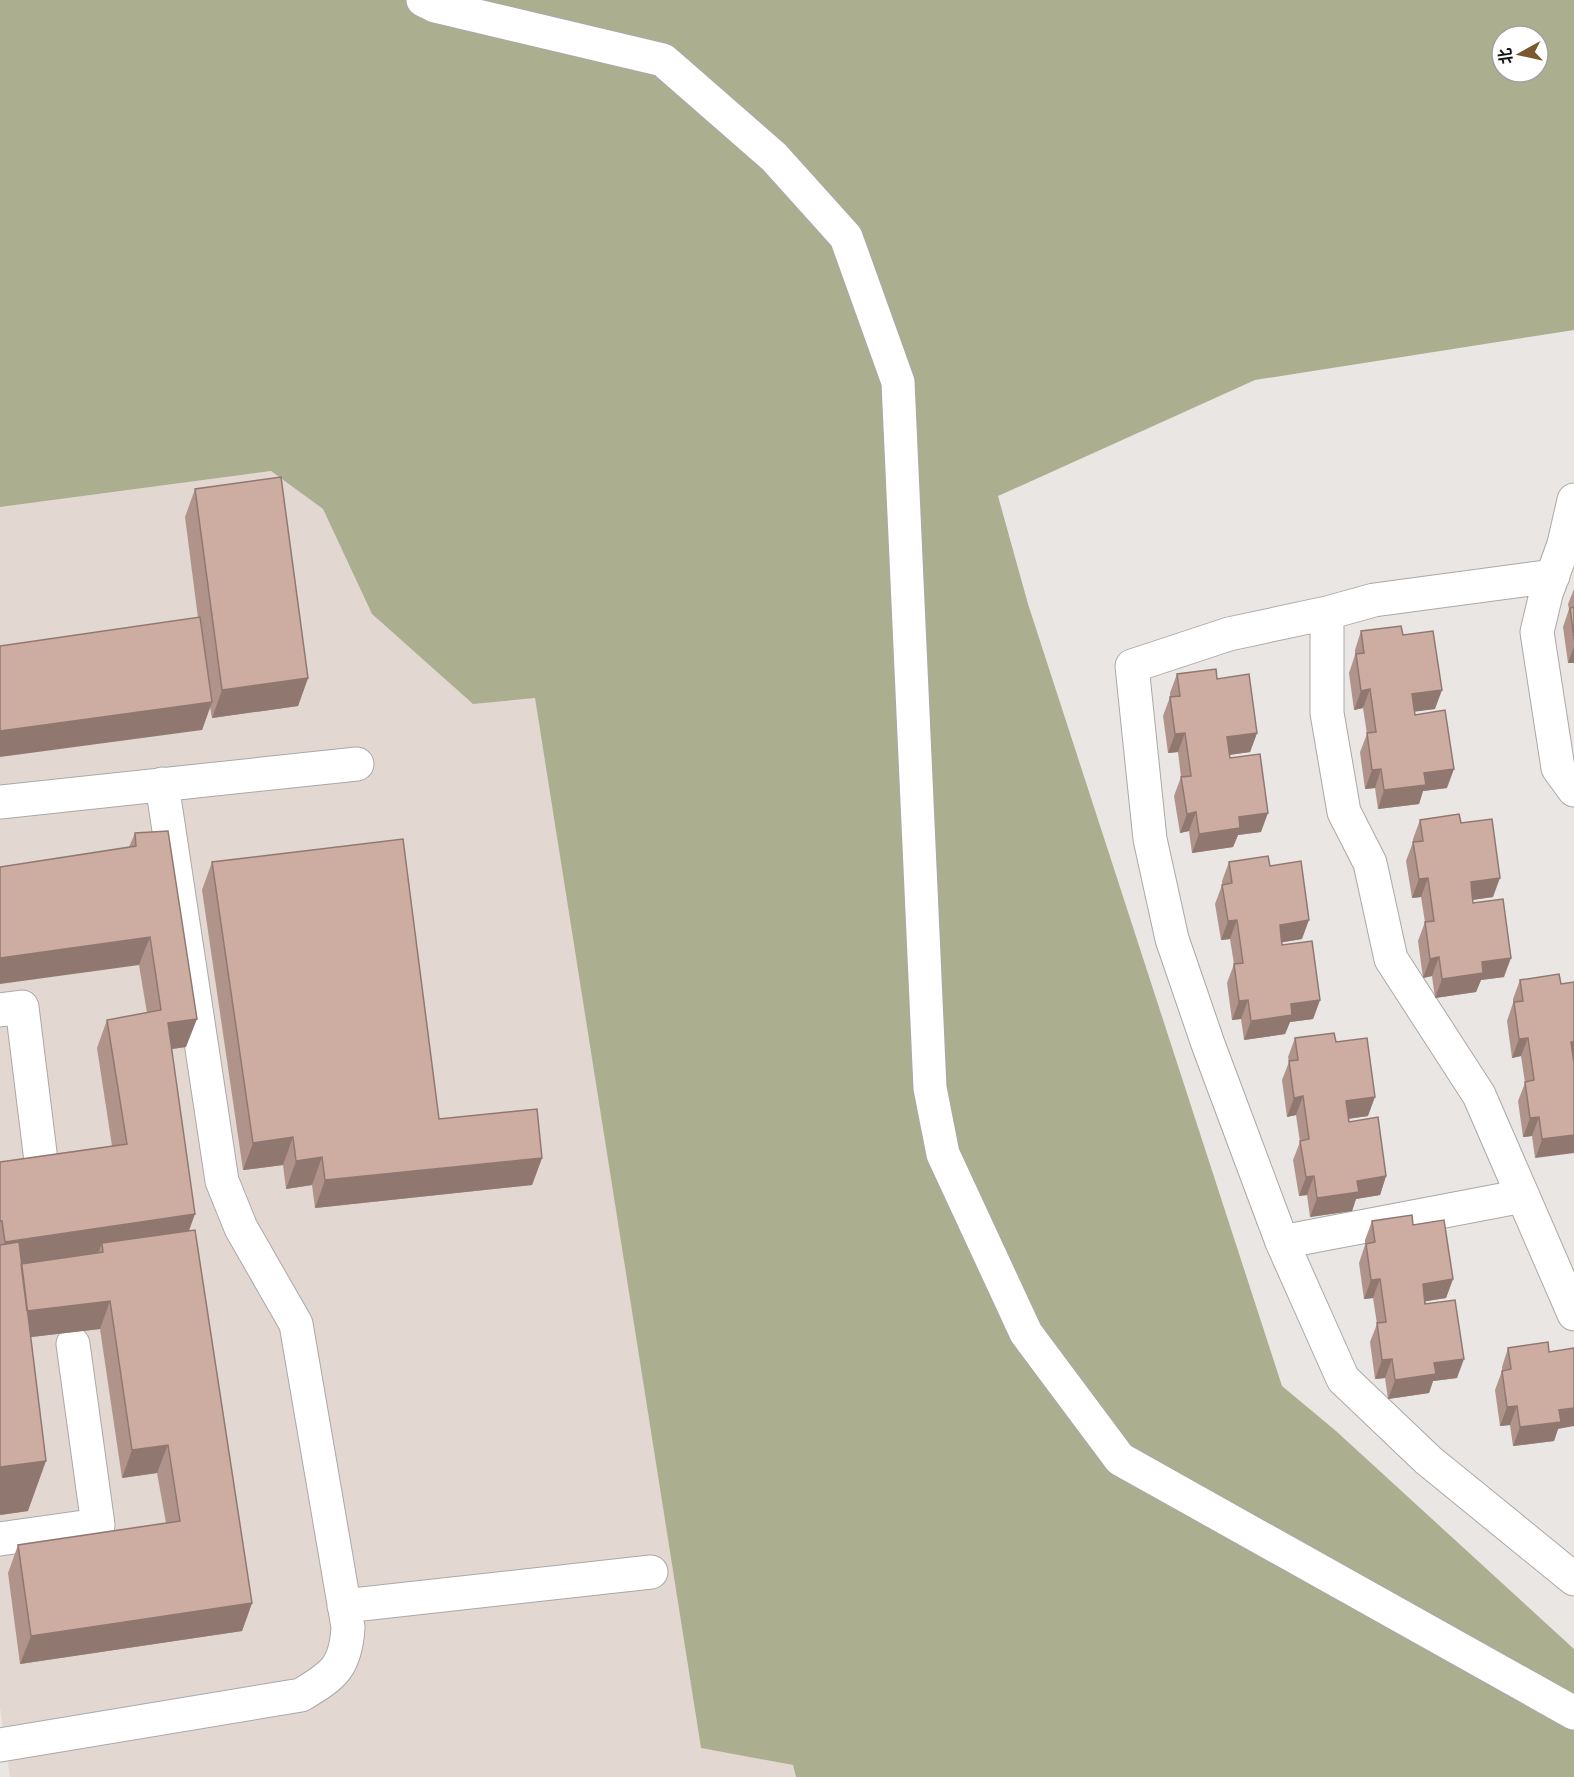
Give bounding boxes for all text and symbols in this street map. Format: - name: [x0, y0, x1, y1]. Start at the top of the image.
- north arrow: [1490, 24, 1550, 84]
- text: 北: [1493, 47, 1517, 66]

